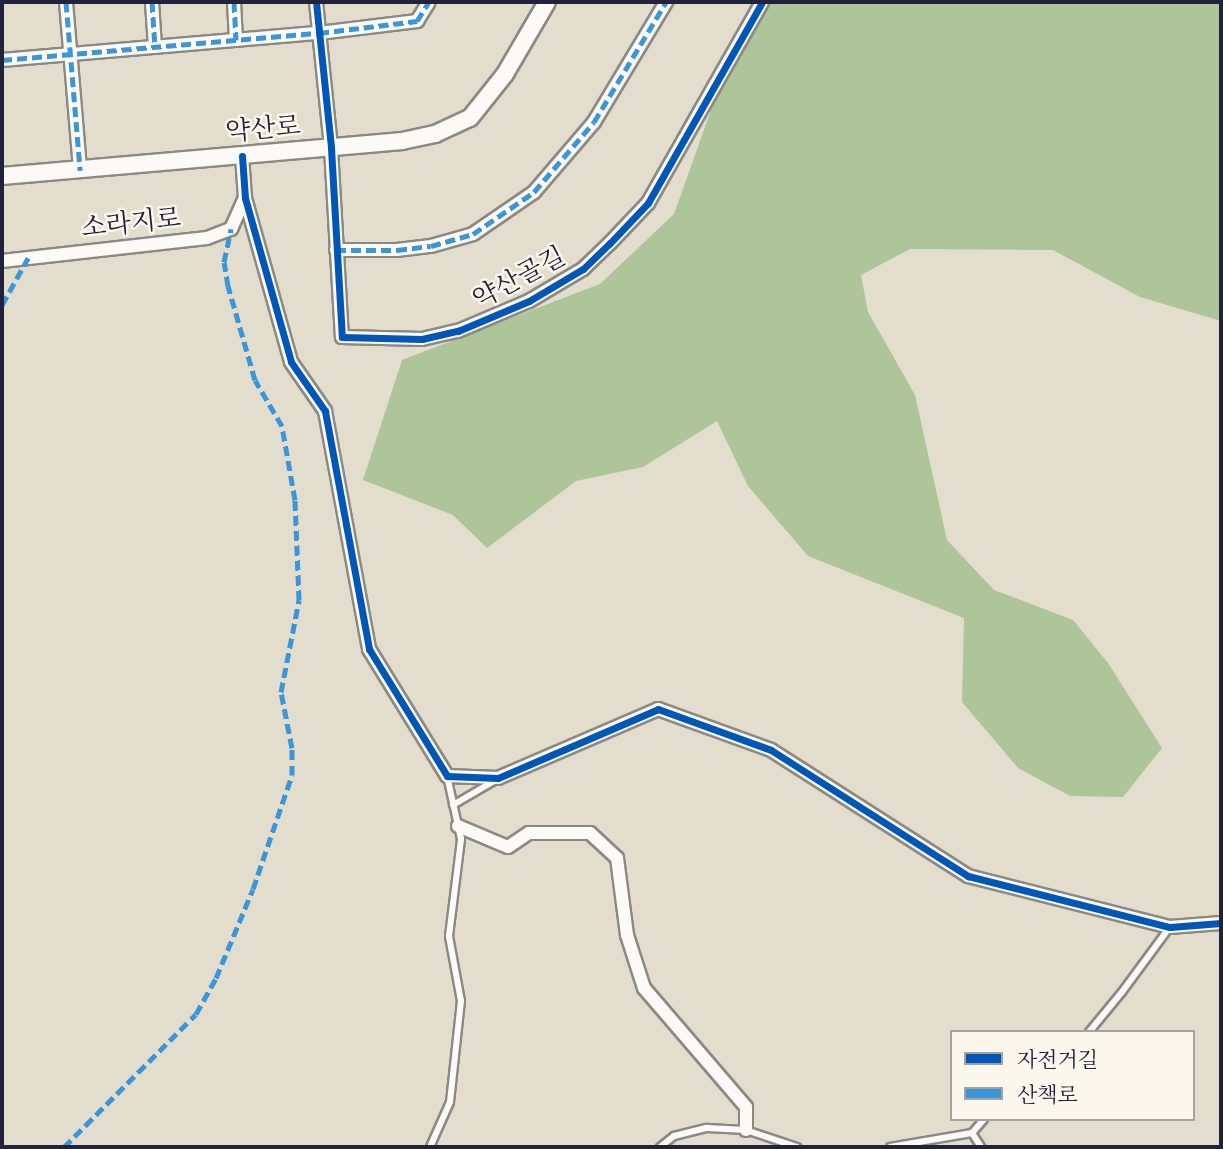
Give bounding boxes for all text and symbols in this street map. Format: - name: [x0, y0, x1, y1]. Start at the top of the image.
- street label: 약산로: [224, 110, 302, 148]
- street label: 소라지로: [79, 202, 183, 244]
- street label: 약산골길: [467, 241, 571, 315]
- legend: [950, 1030, 1195, 1121]
- text: 자전거길: [1017, 1046, 1098, 1075]
- text: 산책로: [1017, 1081, 1078, 1110]

